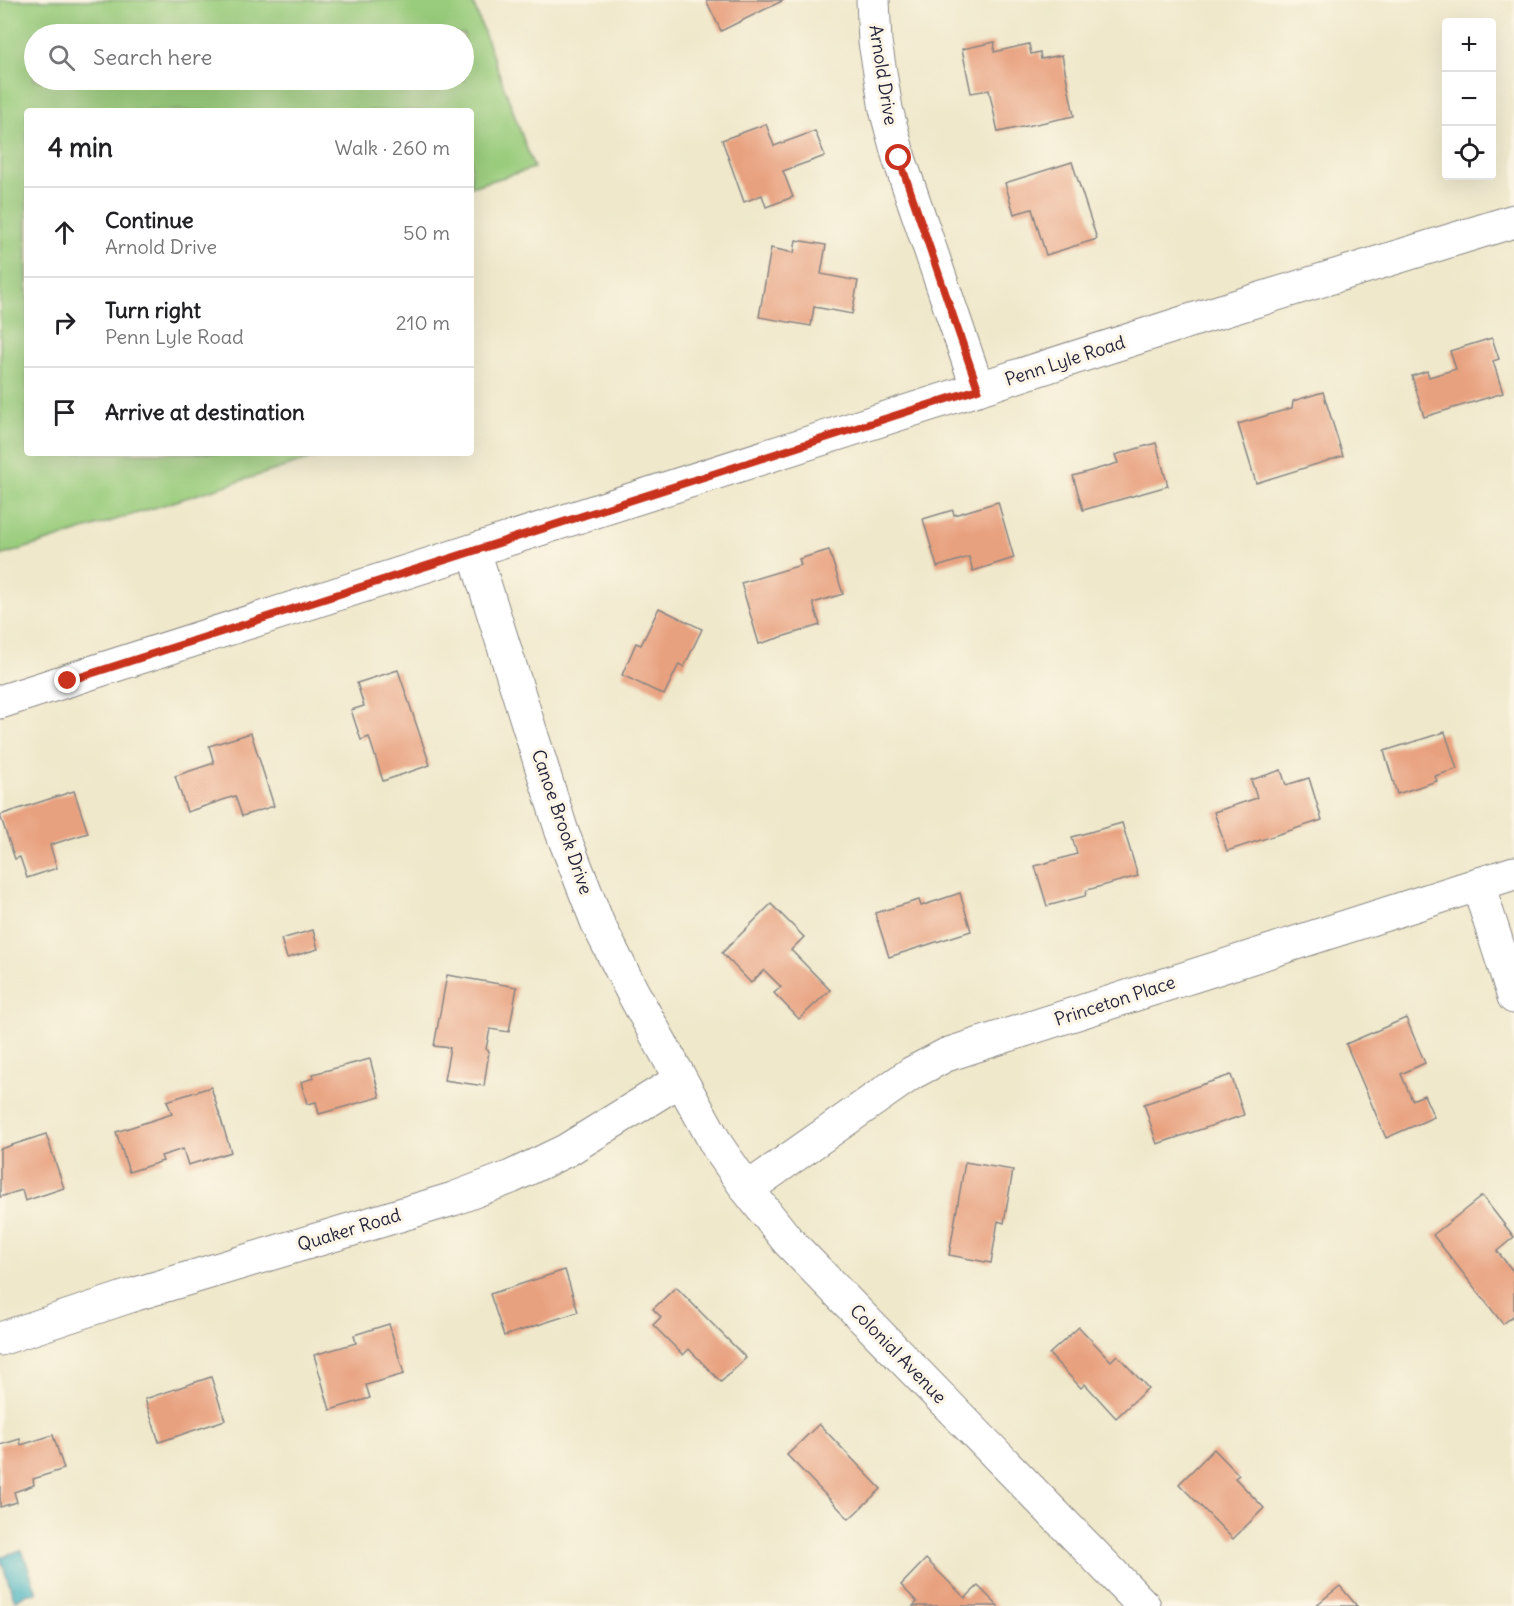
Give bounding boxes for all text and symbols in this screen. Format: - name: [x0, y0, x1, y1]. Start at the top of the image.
- map controls: [1442, 18, 1496, 180]
- button: +: [1442, 18, 1496, 72]
- street label: Arnold Drive: [864, 23, 903, 127]
- search box: [24, 24, 474, 90]
- icon: search: [45, 41, 78, 74]
- text: Search here: [93, 43, 212, 71]
- button: −: [1442, 72, 1496, 126]
- button: locate: [1442, 126, 1496, 180]
- text: 4 min: [48, 131, 113, 164]
- text: Walk · 260 m: [334, 135, 450, 160]
- route start: [885, 144, 911, 170]
- text: Continue: [105, 206, 194, 234]
- icon: ahead: [48, 216, 81, 249]
- text: 50 m: [403, 220, 450, 245]
- text: Arnold Drive: [105, 234, 217, 259]
- text: Turn right: [105, 296, 201, 324]
- icon: right: [48, 306, 81, 339]
- text: 210 m: [396, 310, 450, 335]
- text: Penn Lyle Road: [105, 324, 244, 349]
- street label: Penn Lyle Road: [1002, 330, 1128, 391]
- icon: arrive: [48, 396, 81, 429]
- text: Arrive at destination: [105, 398, 305, 426]
- route end: [54, 667, 80, 693]
- street label: Canoe Brook Drive: [527, 746, 598, 897]
- street label: Princeton Place: [1052, 970, 1178, 1031]
- street label: Quaker Road: [294, 1203, 404, 1256]
- street label: Colonial Avenue: [845, 1299, 952, 1408]

